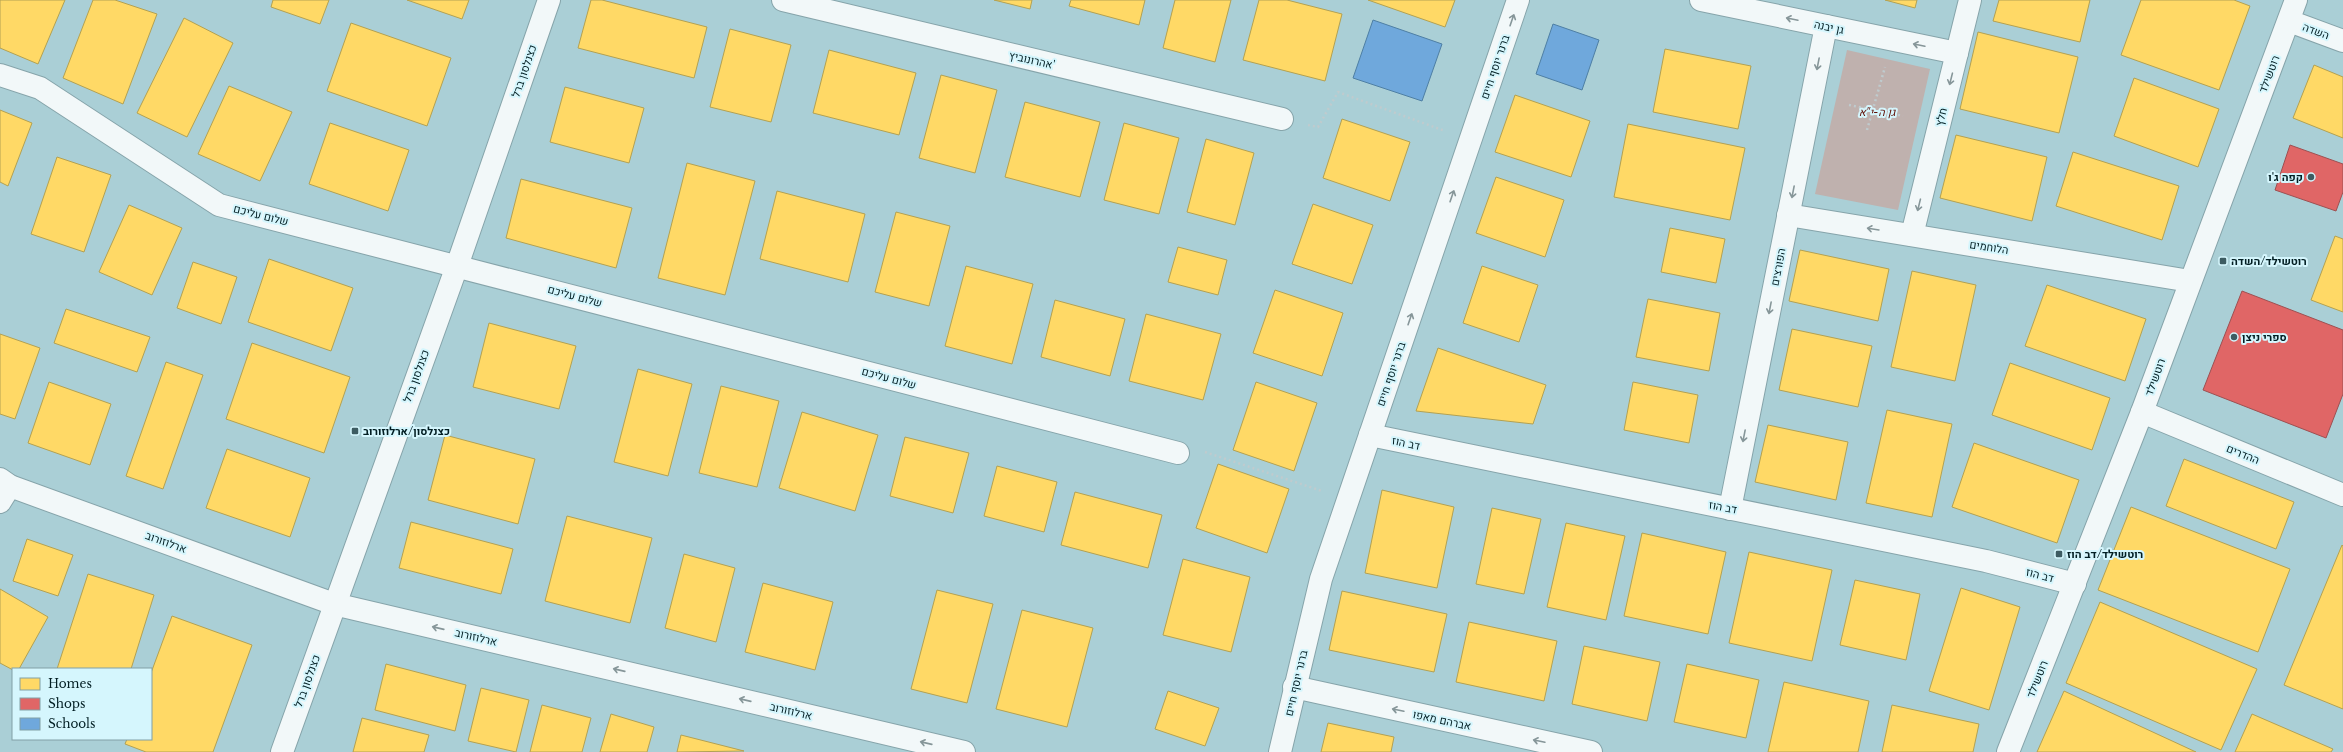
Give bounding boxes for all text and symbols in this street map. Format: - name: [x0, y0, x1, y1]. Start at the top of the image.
- one-way arrow: [1508, 14, 1516, 26]
- one-way arrow: [1785, 14, 1798, 22]
- street label: גן יבנה: [1813, 17, 1845, 37]
- street label: השדה: [2301, 20, 2331, 42]
- street label: ברנר יוסף חיים: [1477, 33, 1513, 101]
- one-way arrow: [1913, 41, 1926, 49]
- street label: כצנלסון ברל: [508, 43, 540, 99]
- street label: אהרונוביץ': [1008, 48, 1056, 72]
- street label: רוטשילד: [2255, 53, 2283, 95]
- one-way arrow: [1814, 57, 1822, 70]
- one-way arrow: [1946, 72, 1954, 85]
- park label: גן ה-י"א: [1859, 105, 1896, 119]
- street label: חלץ: [1932, 106, 1950, 128]
- place label: קפה ג'ו: [2268, 170, 2303, 184]
- marker: קפה ג'ו: [2306, 172, 2316, 182]
- one-way arrow: [1788, 185, 1796, 198]
- one-way arrow: [1448, 190, 1456, 202]
- one-way arrow: [1915, 198, 1923, 211]
- street label: שלום עליכם: [232, 201, 290, 229]
- one-way arrow: [1867, 225, 1880, 233]
- street label: הלוחמים: [1968, 237, 2010, 257]
- street label: הפורצים: [1767, 247, 1789, 287]
- place label: רוטשילד/השדה: [2231, 254, 2307, 268]
- marker: רוטשילד/השדה: [2218, 256, 2228, 266]
- street label: שלום עליכם: [546, 282, 604, 310]
- one-way arrow: [1765, 301, 1773, 314]
- one-way arrow: [1407, 312, 1414, 325]
- place label: ספרי ניצן: [2242, 330, 2287, 344]
- marker: ספרי ניצן: [2229, 332, 2239, 342]
- street label: ברנר יוסף חיים: [1373, 340, 1409, 408]
- street label: כצנלסון ברל: [400, 348, 432, 404]
- street label: רוטשילד: [2142, 356, 2168, 398]
- street label: שלום עליכם: [860, 364, 918, 392]
- place label: כצנלסון/ארלוזורוב: [363, 424, 450, 438]
- marker: כצנלסון/ארלוזורוב: [350, 426, 360, 436]
- one-way arrow: [1740, 429, 1748, 442]
- street label: דב הוז: [1391, 433, 1422, 453]
- street label: ההדרים: [2224, 441, 2262, 467]
- street label: דב הוז: [1708, 497, 1738, 517]
- street label: ארלוזורוב: [143, 528, 189, 556]
- place label: רוטשילד/דב הוז: [2067, 547, 2143, 561]
- marker: רוטשילד/דב הוז: [2054, 549, 2064, 559]
- street label: דב הוז: [2025, 565, 2056, 585]
- one-way arrow: [431, 623, 444, 631]
- street label: ארלוזורוב: [454, 625, 498, 649]
- street label: ברנר יוסף חיים: [1282, 648, 1310, 717]
- street label: כצנלסון ברל: [291, 653, 323, 709]
- street label: רוטשילד: [2023, 658, 2051, 700]
- one-way arrow: [612, 666, 625, 674]
- legend: [12, 668, 152, 740]
- text: Homes: [48, 676, 92, 691]
- text: Shops: [48, 696, 85, 711]
- one-way arrow: [739, 696, 752, 704]
- street label: ארלוזורוב: [769, 699, 813, 723]
- one-way arrow: [1392, 706, 1405, 714]
- street label: אברהם מאפו: [1412, 707, 1472, 733]
- text: Schools: [48, 716, 95, 731]
- one-way arrow: [1533, 736, 1546, 744]
- one-way arrow: [920, 739, 933, 746]

